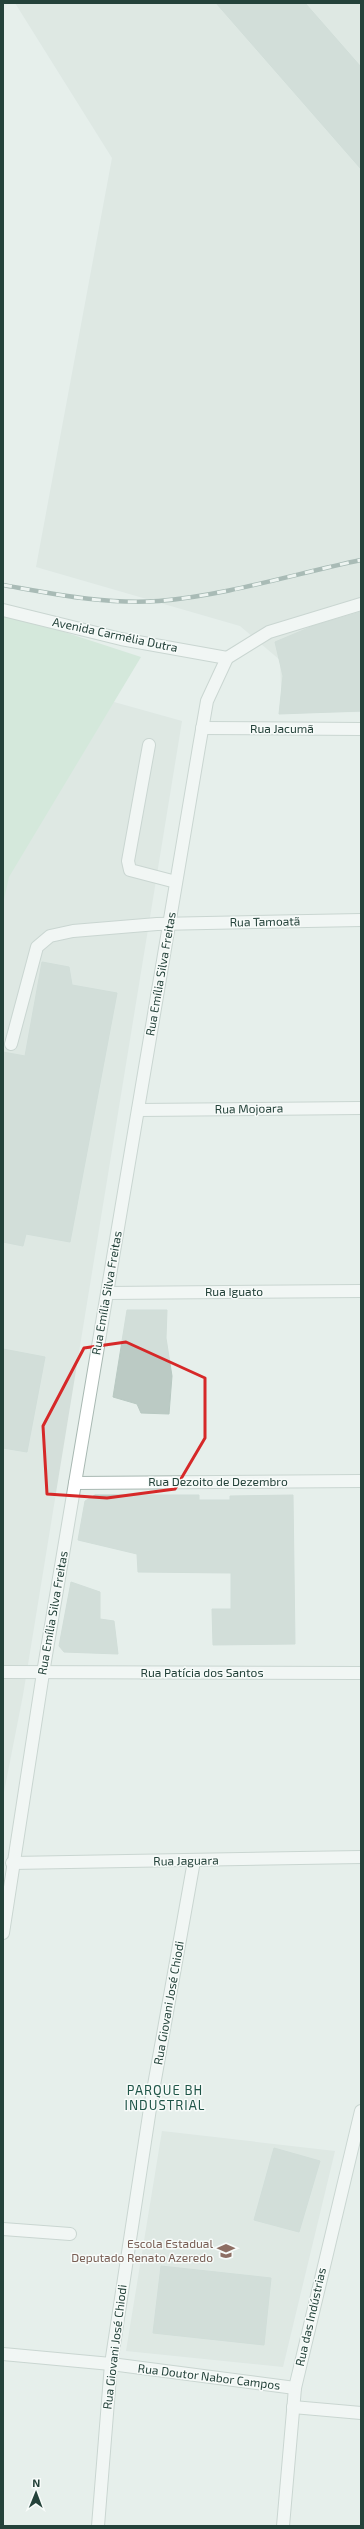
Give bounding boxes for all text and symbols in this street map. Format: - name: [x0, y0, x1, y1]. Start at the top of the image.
- street label: Avenida Carmélia Dutra: [51, 614, 179, 654]
- street label: Rua Jacumã: [250, 721, 314, 735]
- street label: Rua Emília Silva Freitas: [142, 911, 178, 1037]
- street label: Rua Tamoatã: [229, 913, 300, 929]
- street label: Rua Mojoara: [215, 1100, 283, 1117]
- street label: Rua Emília Silva Freitas: [88, 1230, 124, 1356]
- street label: Rua Iguato: [205, 1284, 263, 1298]
- street label: Rua Dezoito de Dezembro: [148, 1474, 288, 1488]
- street label: Rua Emília Silva Freitas: [34, 1550, 70, 1676]
- street label: Rua Patícia dos Santos: [140, 1665, 264, 1679]
- street label: Rua Jaguara: [153, 1852, 219, 1868]
- street label: Rua Giovani José Chiodi: [150, 1940, 186, 2066]
- district label: PARQUE BH INDUSTRIAL: [125, 2082, 205, 2113]
- place label: Escola Estadual Deputado Renato Azeredo: [71, 2236, 213, 2264]
- school or university icon: Escola Estadual Deputado Renato Azeredo: [216, 2241, 236, 2261]
- street label: Rua das Indústrias: [292, 2266, 328, 2367]
- street label: Rua Giovani José Chiodi: [99, 2284, 129, 2410]
- street label: Rua Doutor Nabor Campos: [137, 2360, 281, 2392]
- north arrow: [16, 2473, 56, 2513]
- text: N: [32, 2476, 40, 2489]

